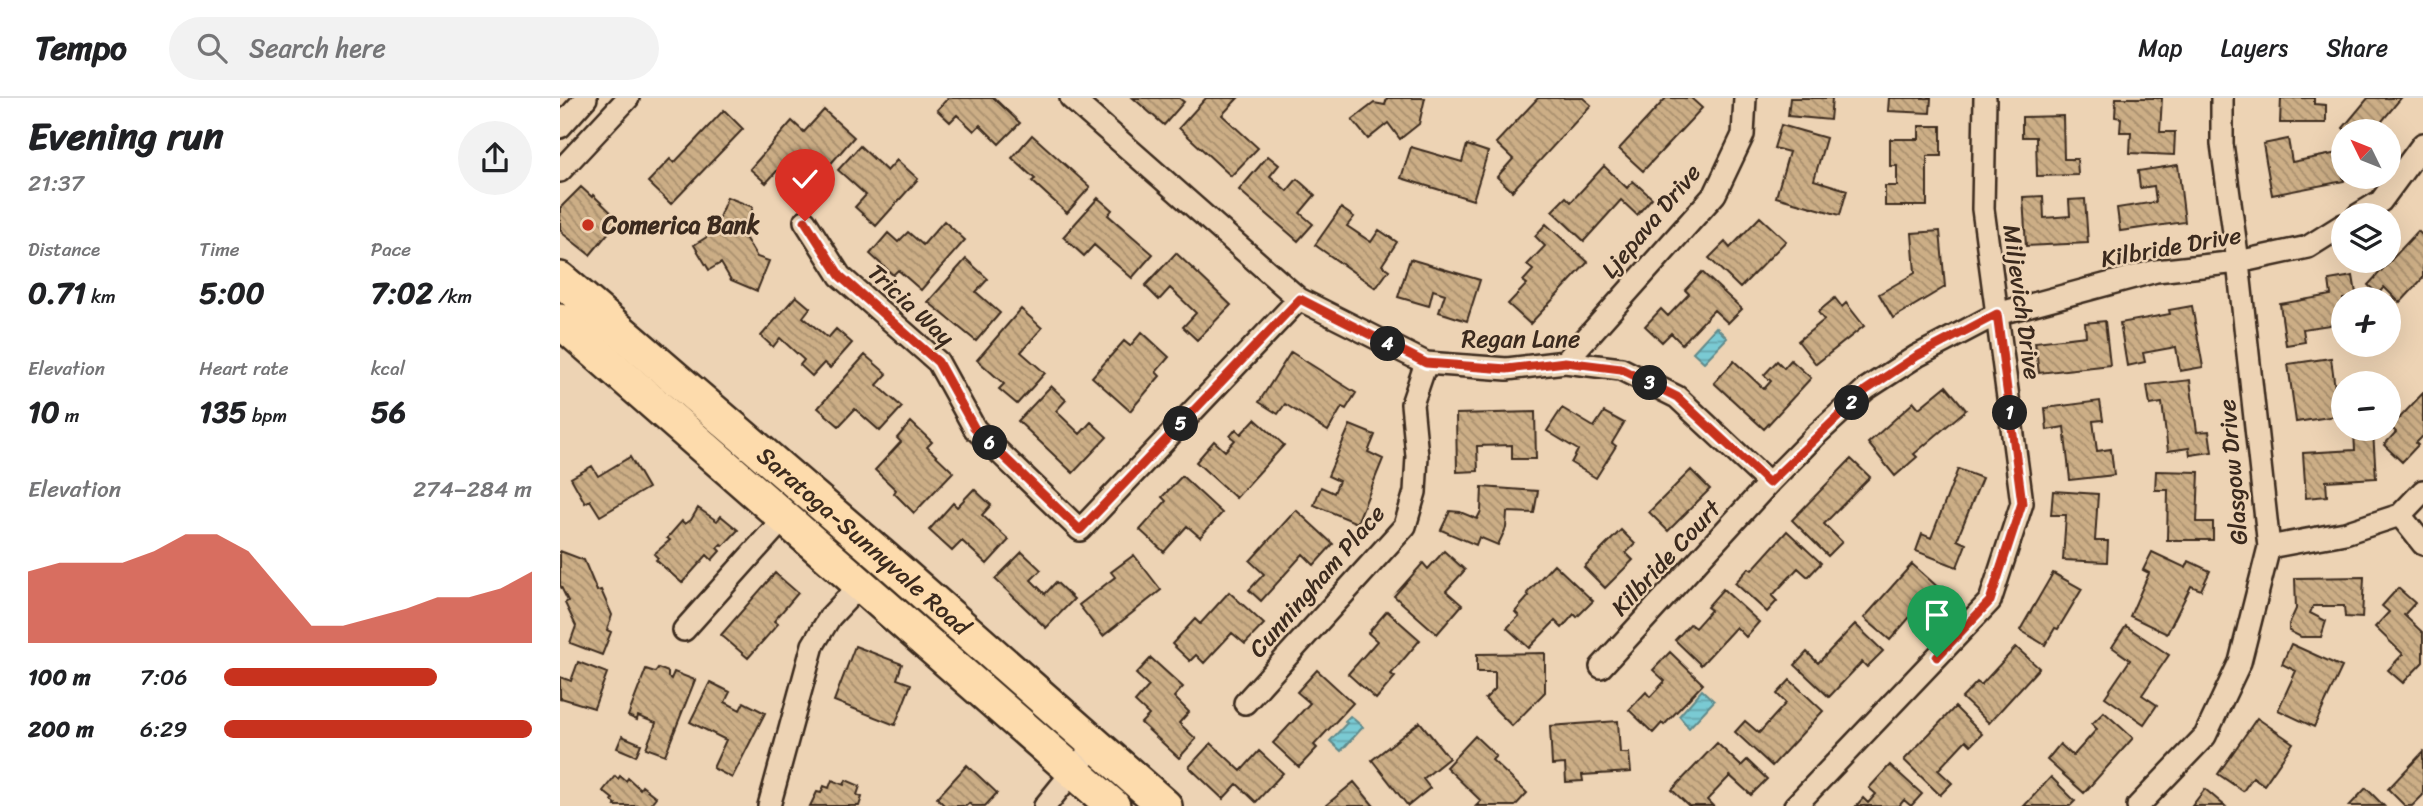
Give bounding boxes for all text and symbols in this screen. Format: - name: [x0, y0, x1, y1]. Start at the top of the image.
- search box: [169, 17, 659, 80]
- text: Tempo: [35, 19, 127, 77]
- text: Search here: [249, 25, 386, 71]
- text: Map: [2138, 27, 2183, 69]
- text: Layers: [2221, 27, 2288, 69]
- text: Share: [2326, 27, 2388, 69]
- icon: search: [193, 29, 231, 67]
- text: Evening run: [28, 103, 224, 170]
- north arrow: [2331, 119, 2401, 189]
- map controls: [2331, 119, 2401, 441]
- button: share: [458, 121, 532, 195]
- pin: [775, 149, 835, 221]
- street label: Ljepava Drive: [1590, 154, 1712, 288]
- icon: check: [786, 160, 824, 198]
- text: 21:37: [28, 163, 84, 204]
- button: layers: [2331, 203, 2401, 273]
- place label: Comerica Bank: [601, 204, 760, 246]
- street label: Kilbride Drive: [2097, 214, 2245, 280]
- marker: Comerica Bank: [580, 217, 596, 233]
- street label: Miljevich Drive: [1990, 222, 2054, 382]
- text: Distance: [28, 233, 100, 266]
- text: Time: [199, 233, 240, 266]
- text: Pace: [371, 233, 411, 266]
- street label: Tricia Way: [857, 253, 965, 357]
- text: 0.71: [28, 266, 86, 320]
- text: 5:00: [199, 266, 265, 320]
- text: 7:02: [371, 266, 433, 320]
- text: km: [86, 280, 116, 313]
- text: /km: [433, 280, 472, 313]
- button: +: [2331, 287, 2401, 357]
- street label: Regan Lane: [1462, 318, 1580, 360]
- pin: 4: [1370, 327, 1406, 362]
- text: 4: [1382, 327, 1393, 360]
- text: Elevation: [28, 352, 105, 385]
- text: Heart rate: [199, 352, 289, 385]
- text: kcal: [371, 352, 405, 385]
- pin: 3: [1632, 366, 1668, 400]
- text: 3: [1644, 366, 1655, 399]
- button: −: [2331, 371, 2401, 441]
- text: 10: [28, 385, 60, 439]
- text: 135: [199, 385, 247, 439]
- text: 56: [371, 385, 406, 439]
- pin: 2: [1834, 386, 1870, 420]
- text: 2: [1846, 386, 1857, 419]
- pin: 1: [1992, 396, 2028, 430]
- text: 1: [2005, 396, 2014, 429]
- street label: Glasgow Drive: [2206, 397, 2260, 547]
- text: m: [60, 399, 79, 432]
- text: bpm: [247, 399, 287, 432]
- pin: 5: [1164, 406, 1198, 442]
- text: 5: [1175, 407, 1186, 440]
- pin: 6: [972, 426, 1008, 460]
- text: 6: [984, 426, 995, 459]
- street label: Saratoga-Sunnyvale Road: [747, 436, 981, 647]
- text: Elevation: [28, 469, 121, 510]
- text: 274–284 m: [413, 469, 532, 510]
- street label: Kilbride Court: [1600, 489, 1733, 626]
- street label: Cunningham Place: [1238, 495, 1396, 667]
- pin: [1907, 585, 1967, 657]
- icon: arrive: [1918, 596, 1956, 634]
- text: 100 m: [28, 657, 91, 698]
- text: 7:06: [140, 657, 188, 698]
- text: 200 m: [28, 709, 94, 750]
- text: 6:29: [140, 709, 187, 750]

